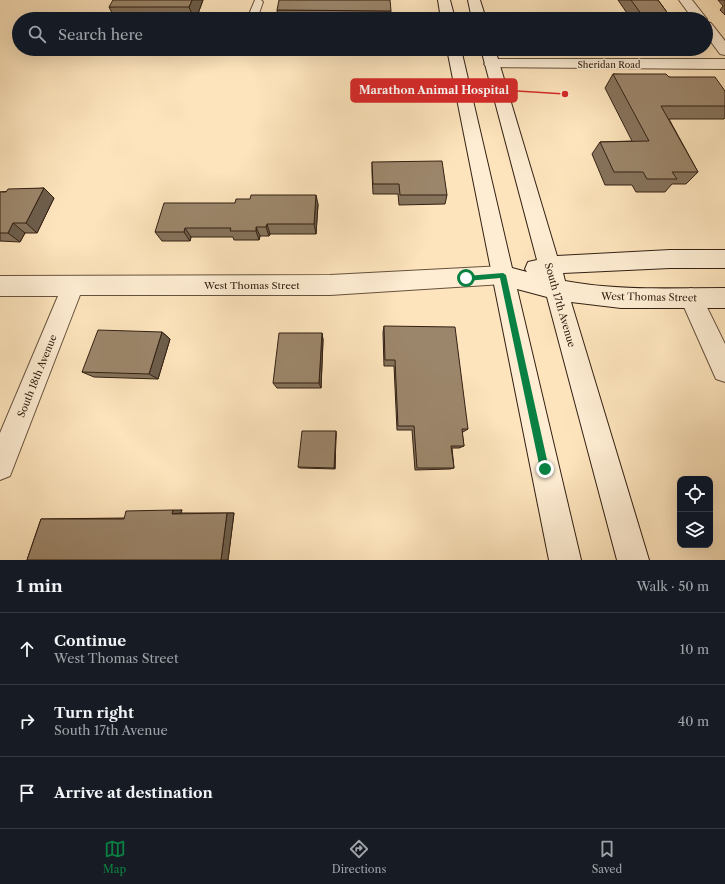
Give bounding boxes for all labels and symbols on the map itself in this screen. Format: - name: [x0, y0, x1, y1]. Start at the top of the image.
- street label: Sheridan Road: [577, 59, 641, 70]
- callout: Marathon Animal Hospital: [351, 79, 517, 102]
- text: Marathon Animal Hospital: [359, 83, 509, 97]
- street label: South 17th Avenue: [542, 261, 578, 349]
- route start: [457, 269, 475, 287]
- street label: West Thomas Street: [203, 279, 300, 292]
- street label: West Thomas Street: [600, 290, 697, 304]
- street label: South 18th Avenue: [14, 332, 60, 419]
- route end: [536, 460, 554, 478]

